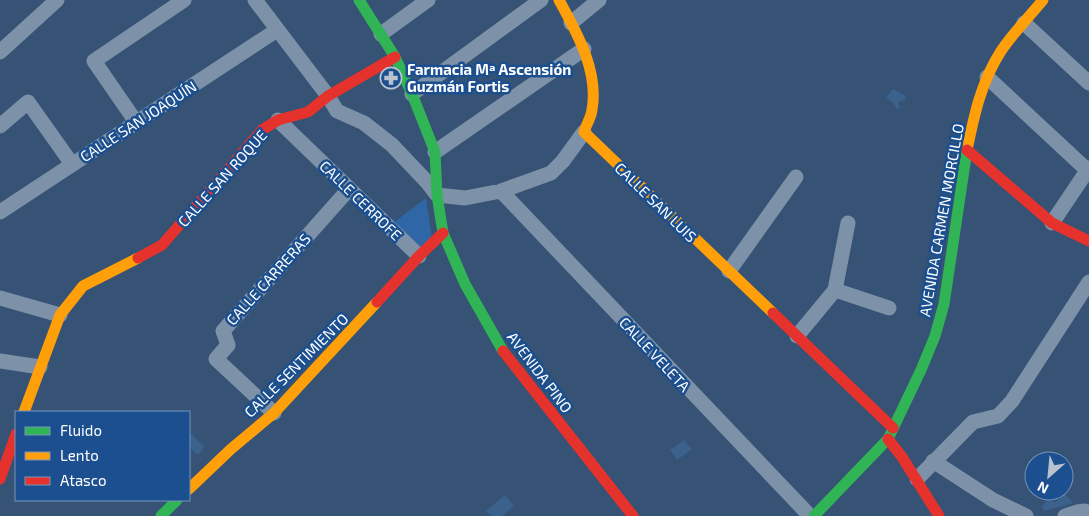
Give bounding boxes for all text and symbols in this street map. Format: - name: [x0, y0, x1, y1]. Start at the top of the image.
- place label: Farmacia Mª Ascensión Guzmán Fortis: [407, 60, 571, 95]
- pharmacy icon: Farmacia Mª Ascensión Guzmán Fortis: [379, 66, 403, 90]
- street label: CALLE SAN JOAQUÍN: [76, 77, 200, 166]
- street label: AVENIDA CARMEN MORCILLO: [915, 122, 967, 318]
- street label: CALLE SAN ROQUE: [174, 126, 271, 231]
- street label: CALLE CERROFE: [316, 156, 406, 244]
- street label: CALLE SAN LUIS: [611, 159, 701, 245]
- street label: CALLE CARRERAS: [222, 230, 314, 328]
- street label: CALLE SENTIMIENTO: [240, 309, 352, 421]
- street label: CALLE VELETA: [616, 313, 695, 396]
- street label: AVENIDA PINO: [504, 328, 576, 416]
- legend: [15, 411, 190, 501]
- text: Fluido: [60, 421, 102, 439]
- text: Lento: [60, 446, 99, 464]
- north arrow: [1024, 451, 1074, 501]
- text: Atasco: [60, 471, 106, 489]
- text: N: [1035, 478, 1051, 498]

